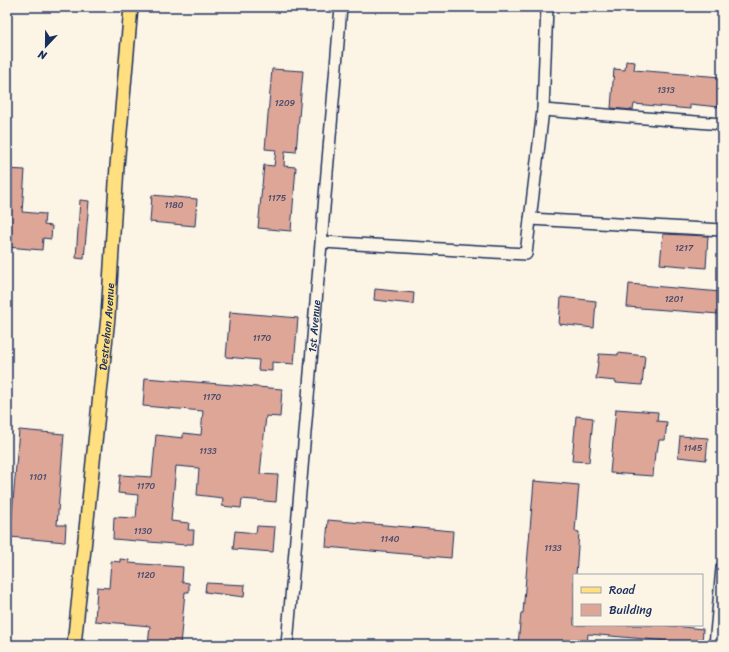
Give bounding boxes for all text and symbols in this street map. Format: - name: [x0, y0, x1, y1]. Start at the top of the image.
- north arrow: [26, 26, 66, 66]
- text: N: [35, 44, 50, 65]
- house number: 1313: [657, 82, 675, 98]
- house number: 1209: [275, 95, 296, 111]
- house number: 1175: [268, 190, 287, 206]
- house number: 1180: [165, 197, 184, 213]
- house number: 1217: [675, 240, 694, 256]
- street label: Destrehan Avenue: [94, 282, 120, 371]
- house number: 1201: [665, 291, 683, 307]
- street label: 1st Avenue: [303, 298, 326, 353]
- house number: 1170: [253, 330, 272, 346]
- house number: 1170: [203, 389, 222, 405]
- house number: 1145: [684, 440, 703, 456]
- house number: 1133: [199, 443, 217, 459]
- house number: 1101: [29, 469, 47, 485]
- house number: 1170: [137, 478, 156, 494]
- house number: 1130: [134, 523, 152, 539]
- house number: 1140: [380, 531, 400, 547]
- house number: 1133: [544, 540, 562, 556]
- house number: 1120: [137, 567, 156, 583]
- legend: [573, 574, 703, 626]
- text: Road: [609, 579, 636, 601]
- text: Building: [609, 599, 652, 621]

